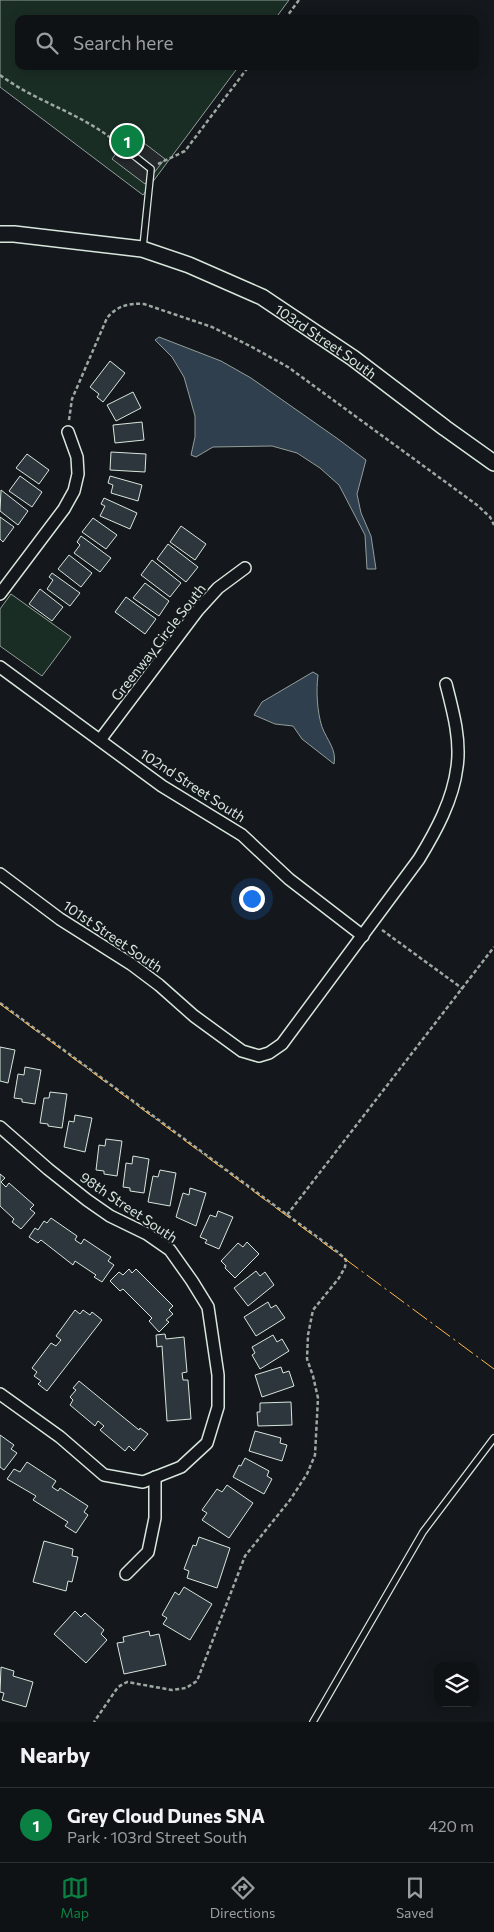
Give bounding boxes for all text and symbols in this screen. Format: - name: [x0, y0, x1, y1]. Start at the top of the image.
- search box: [15, 15, 479, 70]
- icon: search: [33, 29, 61, 57]
- text: Search here: [73, 31, 173, 54]
- pin: 1: [111, 122, 143, 160]
- street label: 103rd Street South: [272, 300, 381, 382]
- street label: Greenway Circle South: [107, 580, 209, 704]
- street label: 102nd Street South: [137, 745, 249, 825]
- your location: [239, 886, 265, 912]
- street label: 101st Street South: [60, 896, 166, 976]
- street label: 98th Street South: [77, 1168, 181, 1246]
- map controls: [434, 1662, 479, 1707]
- button: layers: [434, 1662, 479, 1707]
- text: Nearby: [20, 1742, 90, 1767]
- text: Grey Cloud Dunes SNA: [67, 1804, 265, 1827]
- text: 1: [32, 1816, 40, 1835]
- text: 420 m: [428, 1816, 474, 1835]
- text: Park · 103rd Street South: [67, 1827, 247, 1846]
- tab: Map: [60, 1874, 89, 1921]
- tab: Directions: [210, 1874, 275, 1921]
- tab: Saved: [396, 1874, 434, 1921]

